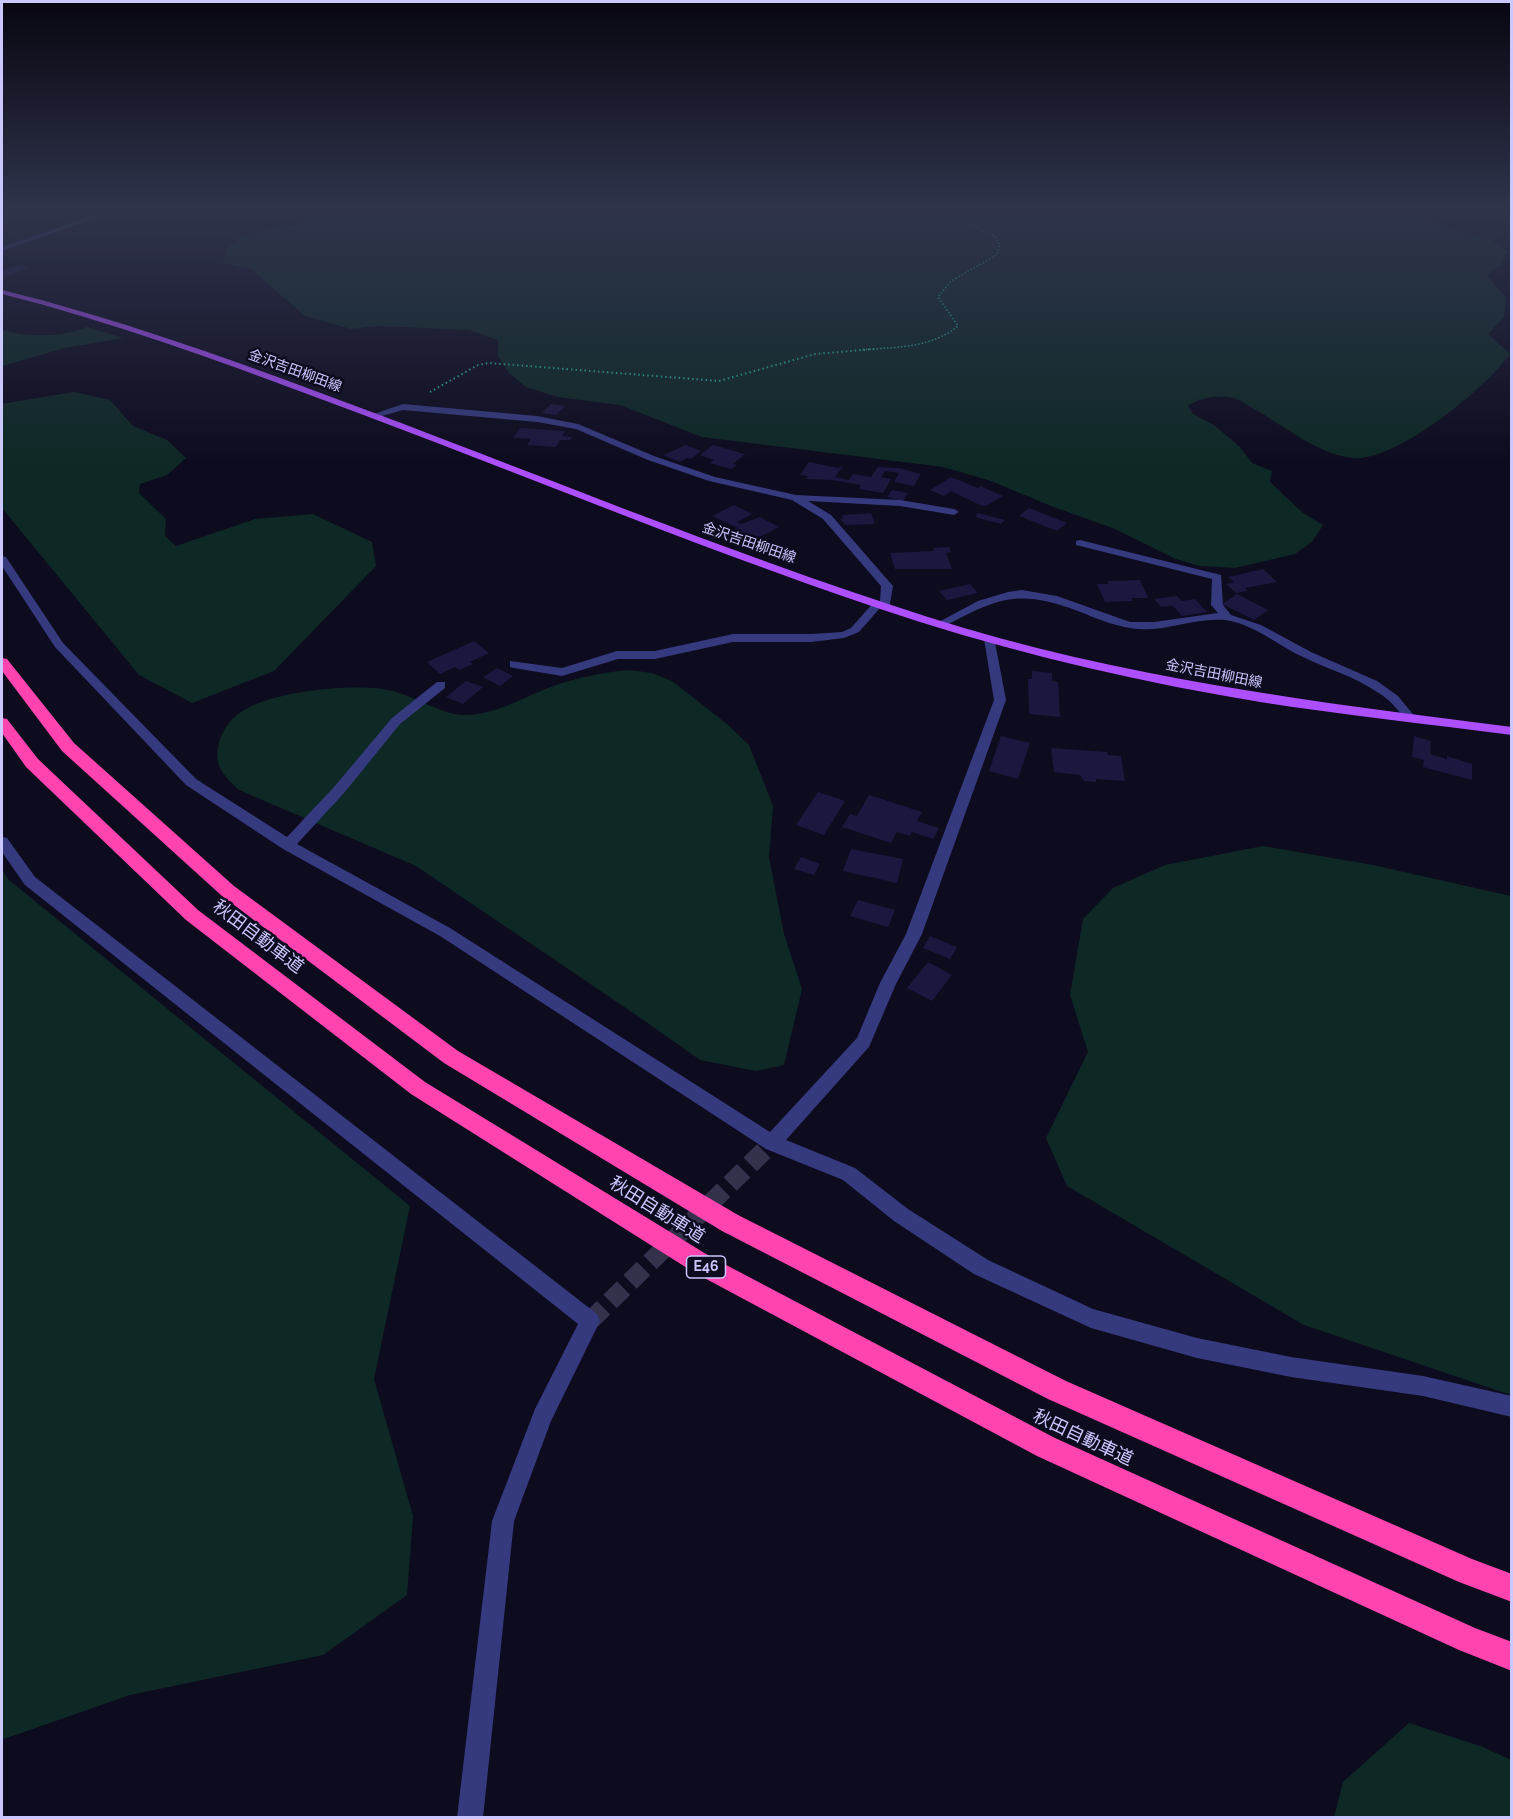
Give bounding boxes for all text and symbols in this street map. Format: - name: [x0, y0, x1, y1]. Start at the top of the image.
- street label: 金沢吉田柳田線: [246, 346, 344, 396]
- street label: 金沢吉田柳田線: [700, 519, 798, 567]
- street label: 金沢吉田柳田線: [1164, 656, 1264, 692]
- street label: 秋田自動車道: [208, 896, 308, 978]
- street label: 秋田自動車道: [605, 1172, 709, 1248]
- road number: E46: [686, 1256, 726, 1278]
- street label: 秋田自動車道: [1029, 1405, 1137, 1471]

